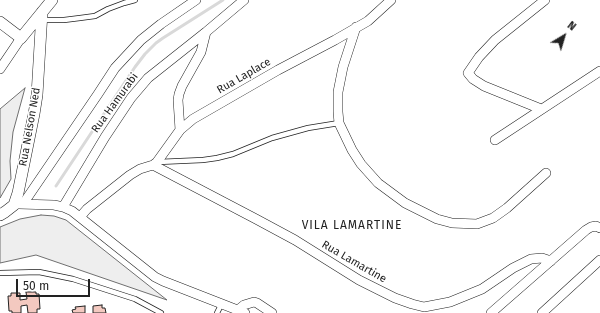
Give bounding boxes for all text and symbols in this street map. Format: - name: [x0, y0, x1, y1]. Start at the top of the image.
- north arrow: [544, 16, 584, 56]
- text: N: [565, 19, 579, 34]
- street label: Rua Laplace: [215, 55, 273, 97]
- street label: Rua Hamurabi: [89, 71, 141, 135]
- street label: Rua Nelson Ned: [17, 87, 43, 167]
- district label: VILA LAMARTINE: [302, 219, 402, 233]
- street label: Rua Lamartine: [319, 238, 389, 286]
- scale bar: [18, 271, 92, 297]
- text: 50 m: [23, 279, 49, 293]

